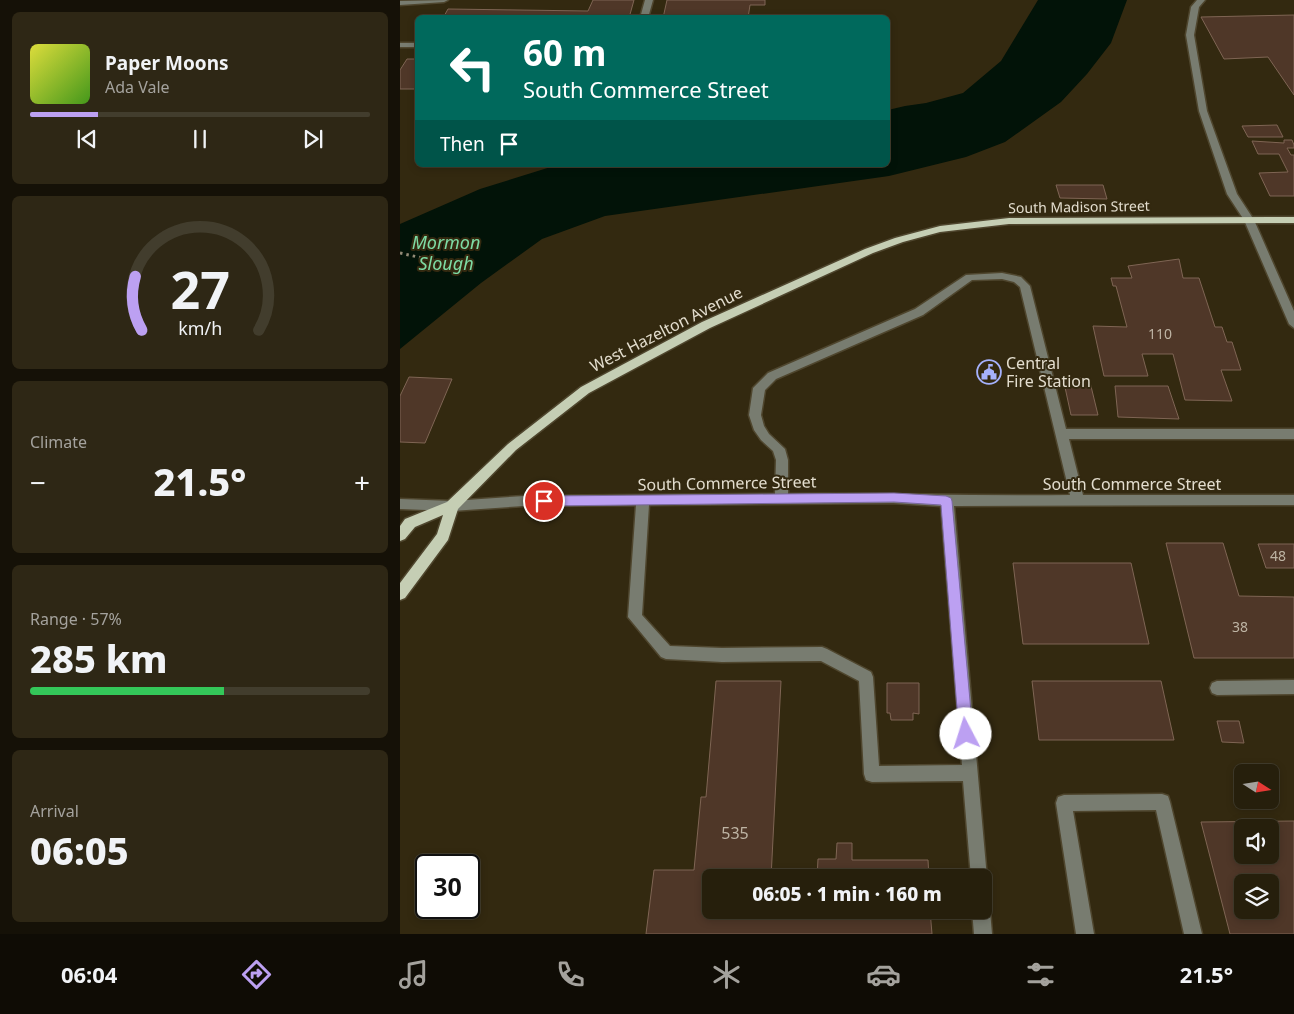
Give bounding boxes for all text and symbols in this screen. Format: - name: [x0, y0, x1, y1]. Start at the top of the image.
- text: 60 m: [523, 29, 606, 76]
- icon: left: [440, 35, 505, 100]
- text: Paper Moons: [105, 50, 229, 76]
- text: South Commerce Street: [523, 74, 769, 104]
- text: Ada Vale: [105, 76, 170, 98]
- icon: previous: [73, 125, 101, 153]
- icon: pause: [186, 125, 214, 153]
- icon: next: [299, 125, 327, 153]
- icon: arrive: [495, 130, 523, 158]
- text: Then: [440, 131, 485, 157]
- street label: South Madison Street: [1008, 196, 1150, 217]
- water label: Mormon Slough: [412, 230, 480, 275]
- text: 27: [170, 253, 230, 324]
- street label: West Hazelton Avenue: [586, 281, 746, 377]
- text: km/h: [178, 316, 222, 340]
- house number: 110: [1148, 324, 1172, 343]
- place label: Central Fire Station: [1006, 352, 1091, 392]
- public building icon: Central Fire Station: [976, 359, 1002, 385]
- text: Climate: [30, 431, 87, 453]
- text: 21.5°: [154, 455, 246, 507]
- text: −: [30, 463, 46, 501]
- text: +: [354, 463, 370, 501]
- street label: South Commerce Street: [637, 470, 817, 496]
- street label: South Commerce Street: [1043, 473, 1222, 495]
- pin: [523, 480, 565, 522]
- icon: arrive: [530, 487, 558, 515]
- house number: 48: [1270, 546, 1286, 565]
- text: Range · 57%: [30, 608, 122, 630]
- house number: 38: [1232, 617, 1248, 636]
- text: 285 km: [30, 632, 168, 684]
- position arrow: [939, 707, 991, 759]
- north arrow: [1234, 764, 1279, 809]
- map controls: [1234, 764, 1279, 919]
- text: Arrival: [30, 800, 79, 822]
- button: sound: [1234, 819, 1279, 864]
- house number: 535: [721, 822, 749, 844]
- text: 06:05: [30, 824, 129, 876]
- speed limit sign: 30: [415, 854, 480, 919]
- button: layers: [1234, 874, 1279, 919]
- text: 06:05 · 1 min · 160 m: [752, 881, 942, 907]
- icon: directions: [239, 957, 274, 992]
- icon: music: [396, 957, 431, 992]
- icon: phone: [553, 957, 588, 992]
- icon: climate: [709, 957, 744, 992]
- icon: car: [866, 957, 901, 992]
- icon: filters: [1023, 957, 1058, 992]
- text: 06:04: [61, 959, 117, 989]
- text: 21.5°: [1180, 959, 1233, 989]

